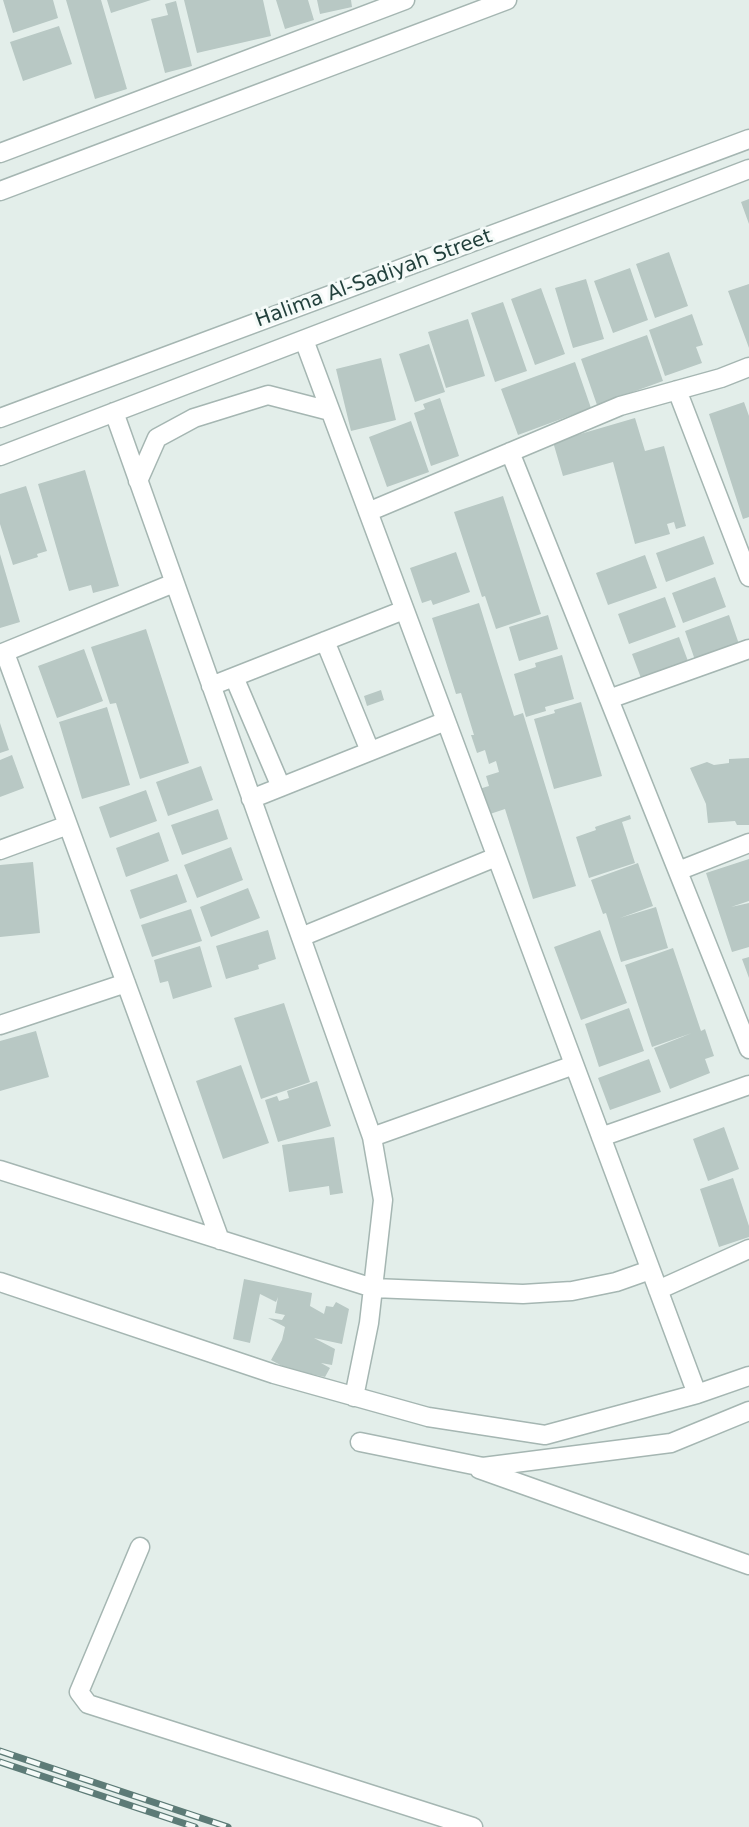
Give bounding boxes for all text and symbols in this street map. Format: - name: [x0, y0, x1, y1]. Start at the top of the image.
- street label: Halima Al-Sadiyah Street: [252, 225, 496, 333]

